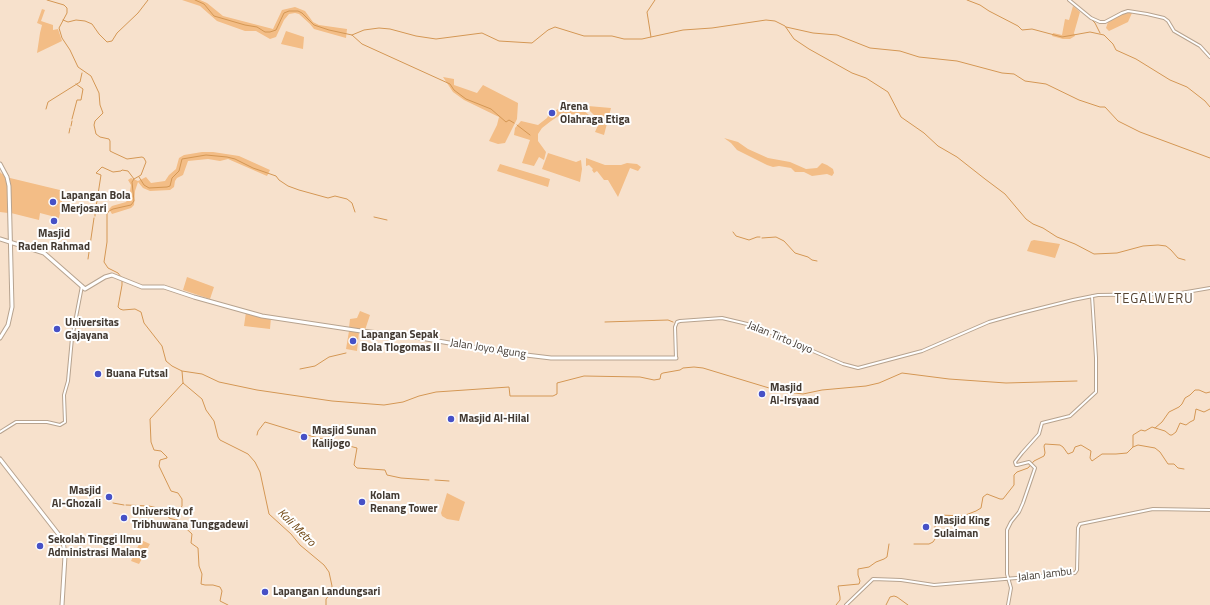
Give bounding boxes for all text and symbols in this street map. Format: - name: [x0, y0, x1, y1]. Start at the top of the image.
- place label: Arena Olahraga Etiga: [560, 100, 630, 126]
- marker: Arena Olahraga Etiga: [547, 108, 557, 118]
- place label: Lapangan Bola Merjosari: [61, 189, 131, 215]
- marker: Lapangan Bola Merjosari: [48, 197, 58, 207]
- marker: Masjid Raden Rahmad: [49, 216, 59, 226]
- place label: Masjid Raden Rahmad: [18, 227, 90, 253]
- district label: TEGALWERU: [1114, 292, 1194, 308]
- place label: Universitas Gajayana: [65, 316, 119, 342]
- street label: Jalan Tirto Joyo: [746, 319, 814, 357]
- marker: Universitas Gajayana: [52, 324, 62, 334]
- place label: Lapangan Sepak Bola Tlogomas II: [361, 328, 440, 354]
- marker: Lapangan Sepak Bola Tlogomas II: [348, 336, 358, 346]
- street label: Jalan Joyo Agung: [449, 336, 527, 362]
- place label: Buana Futsal: [106, 367, 168, 381]
- marker: Buana Futsal: [93, 369, 103, 379]
- place label: Masjid Al-Irsyaad: [770, 381, 819, 407]
- marker: Masjid Al-Irsyaad: [757, 389, 767, 399]
- place label: Masjid Al-Hilal: [459, 412, 529, 426]
- marker: Masjid Al-Hilal: [446, 414, 456, 424]
- place label: Masjid Sunan Kalijogo: [312, 424, 376, 450]
- marker: Masjid Sunan Kalijogo: [299, 432, 309, 442]
- place label: Masjid Al-Ghozali: [52, 484, 101, 510]
- place label: Kolam Renang Tower: [370, 489, 437, 515]
- marker: Masjid Al-Ghozali: [104, 492, 114, 502]
- marker: Kolam Renang Tower: [357, 497, 367, 507]
- place label: University of Tribhuwana Tunggadewi: [132, 505, 248, 531]
- water label: Kali Metro: [274, 506, 318, 550]
- marker: University of Tribhuwana Tunggadewi: [119, 513, 129, 523]
- place label: Masjid King Sulaiman: [934, 514, 990, 540]
- marker: Masjid King Sulaiman: [921, 522, 931, 532]
- place label: Sekolah Tinggi Ilmu Administrasi Malang: [48, 533, 147, 559]
- marker: Sekolah Tinggi Ilmu Administrasi Malang: [35, 541, 45, 551]
- street label: Jalan Jambu: [1017, 565, 1073, 585]
- place label: Lapangan Landungsari: [273, 585, 380, 599]
- marker: Lapangan Landungsari: [260, 587, 270, 597]

